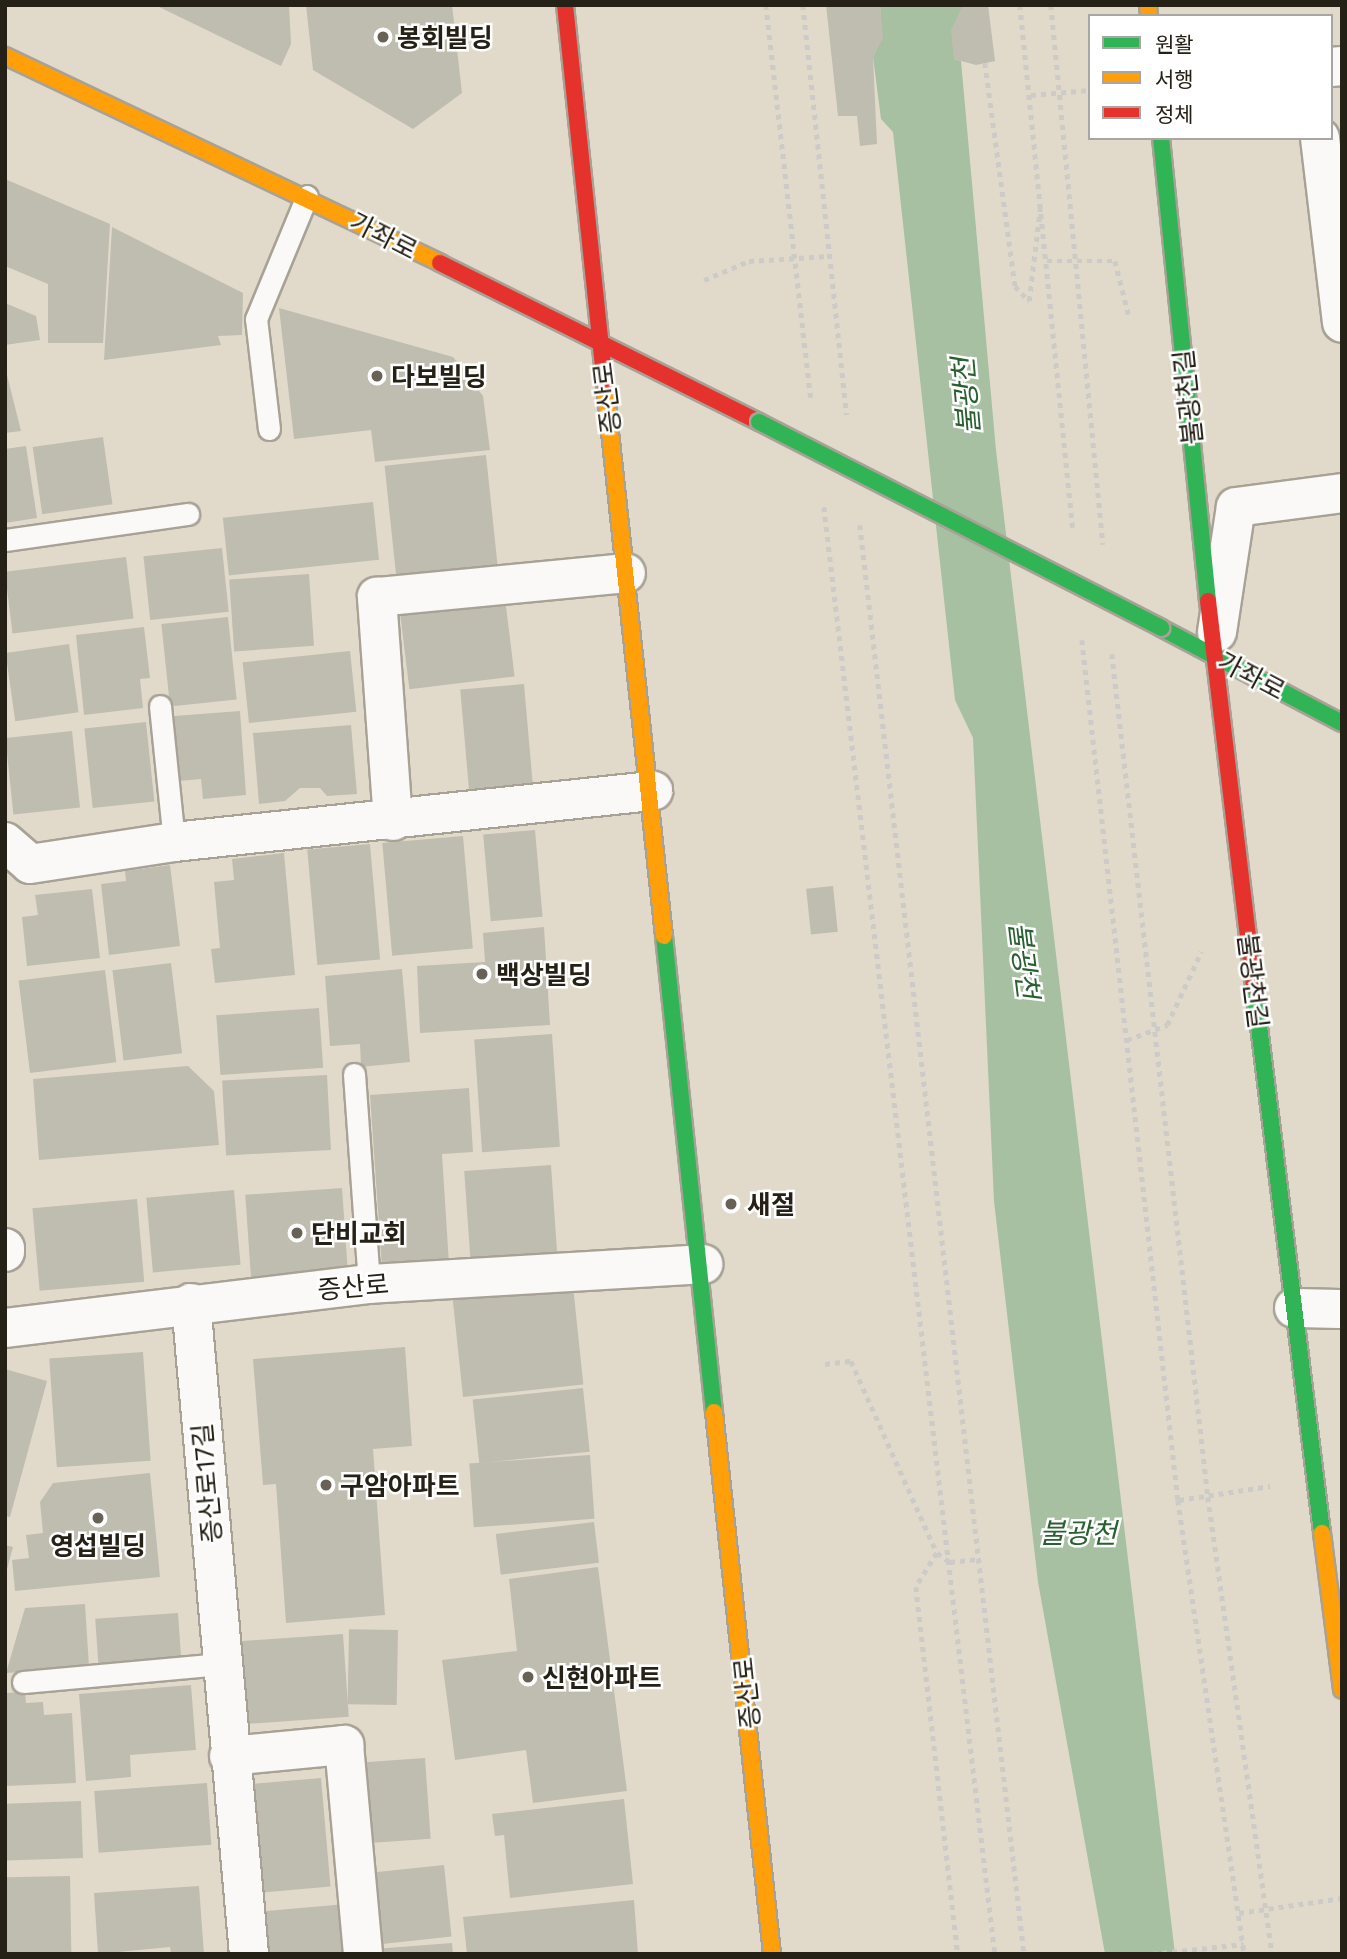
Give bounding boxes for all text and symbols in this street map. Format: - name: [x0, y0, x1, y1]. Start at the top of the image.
- legend: [1088, 14, 1333, 140]
- place label: 봉회빌딩: [397, 21, 493, 53]
- marker: 봉회빌딩: [375, 29, 391, 45]
- text: 원활: [1155, 31, 1194, 56]
- text: 서행: [1155, 66, 1194, 91]
- text: 정체: [1155, 101, 1194, 126]
- street label: 가좌로: [345, 205, 423, 265]
- street label: 불광천길: [1166, 348, 1208, 446]
- water label: 불광천: [945, 356, 985, 436]
- place label: 다보빌딩: [391, 360, 487, 392]
- street label: 증산로: [586, 360, 626, 436]
- marker: 다보빌딩: [369, 368, 385, 384]
- street label: 가좌로: [1213, 644, 1291, 706]
- water label: 불광천: [1004, 920, 1046, 1000]
- street label: 불광천길: [1233, 932, 1275, 1030]
- place label: 백상빌딩: [496, 958, 592, 990]
- marker: 백상빌딩: [474, 966, 490, 982]
- place label: 새절: [747, 1188, 795, 1220]
- marker: 새절: [721, 1194, 741, 1214]
- place label: 단비교회: [311, 1217, 407, 1249]
- marker: 단비교회: [289, 1225, 305, 1241]
- street label: 증산로: [316, 1267, 390, 1305]
- street label: 증산로17길: [185, 1422, 227, 1544]
- place label: 구암아파트: [340, 1469, 460, 1501]
- marker: 구암아파트: [318, 1477, 334, 1493]
- marker: 영섭빌딩: [90, 1510, 106, 1526]
- water label: 불광천: [1039, 1515, 1117, 1549]
- place label: 영섭빌딩: [50, 1529, 146, 1561]
- street label: 증산로: [727, 1656, 765, 1730]
- place label: 신현아파트: [542, 1661, 662, 1693]
- marker: 신현아파트: [520, 1669, 536, 1685]

